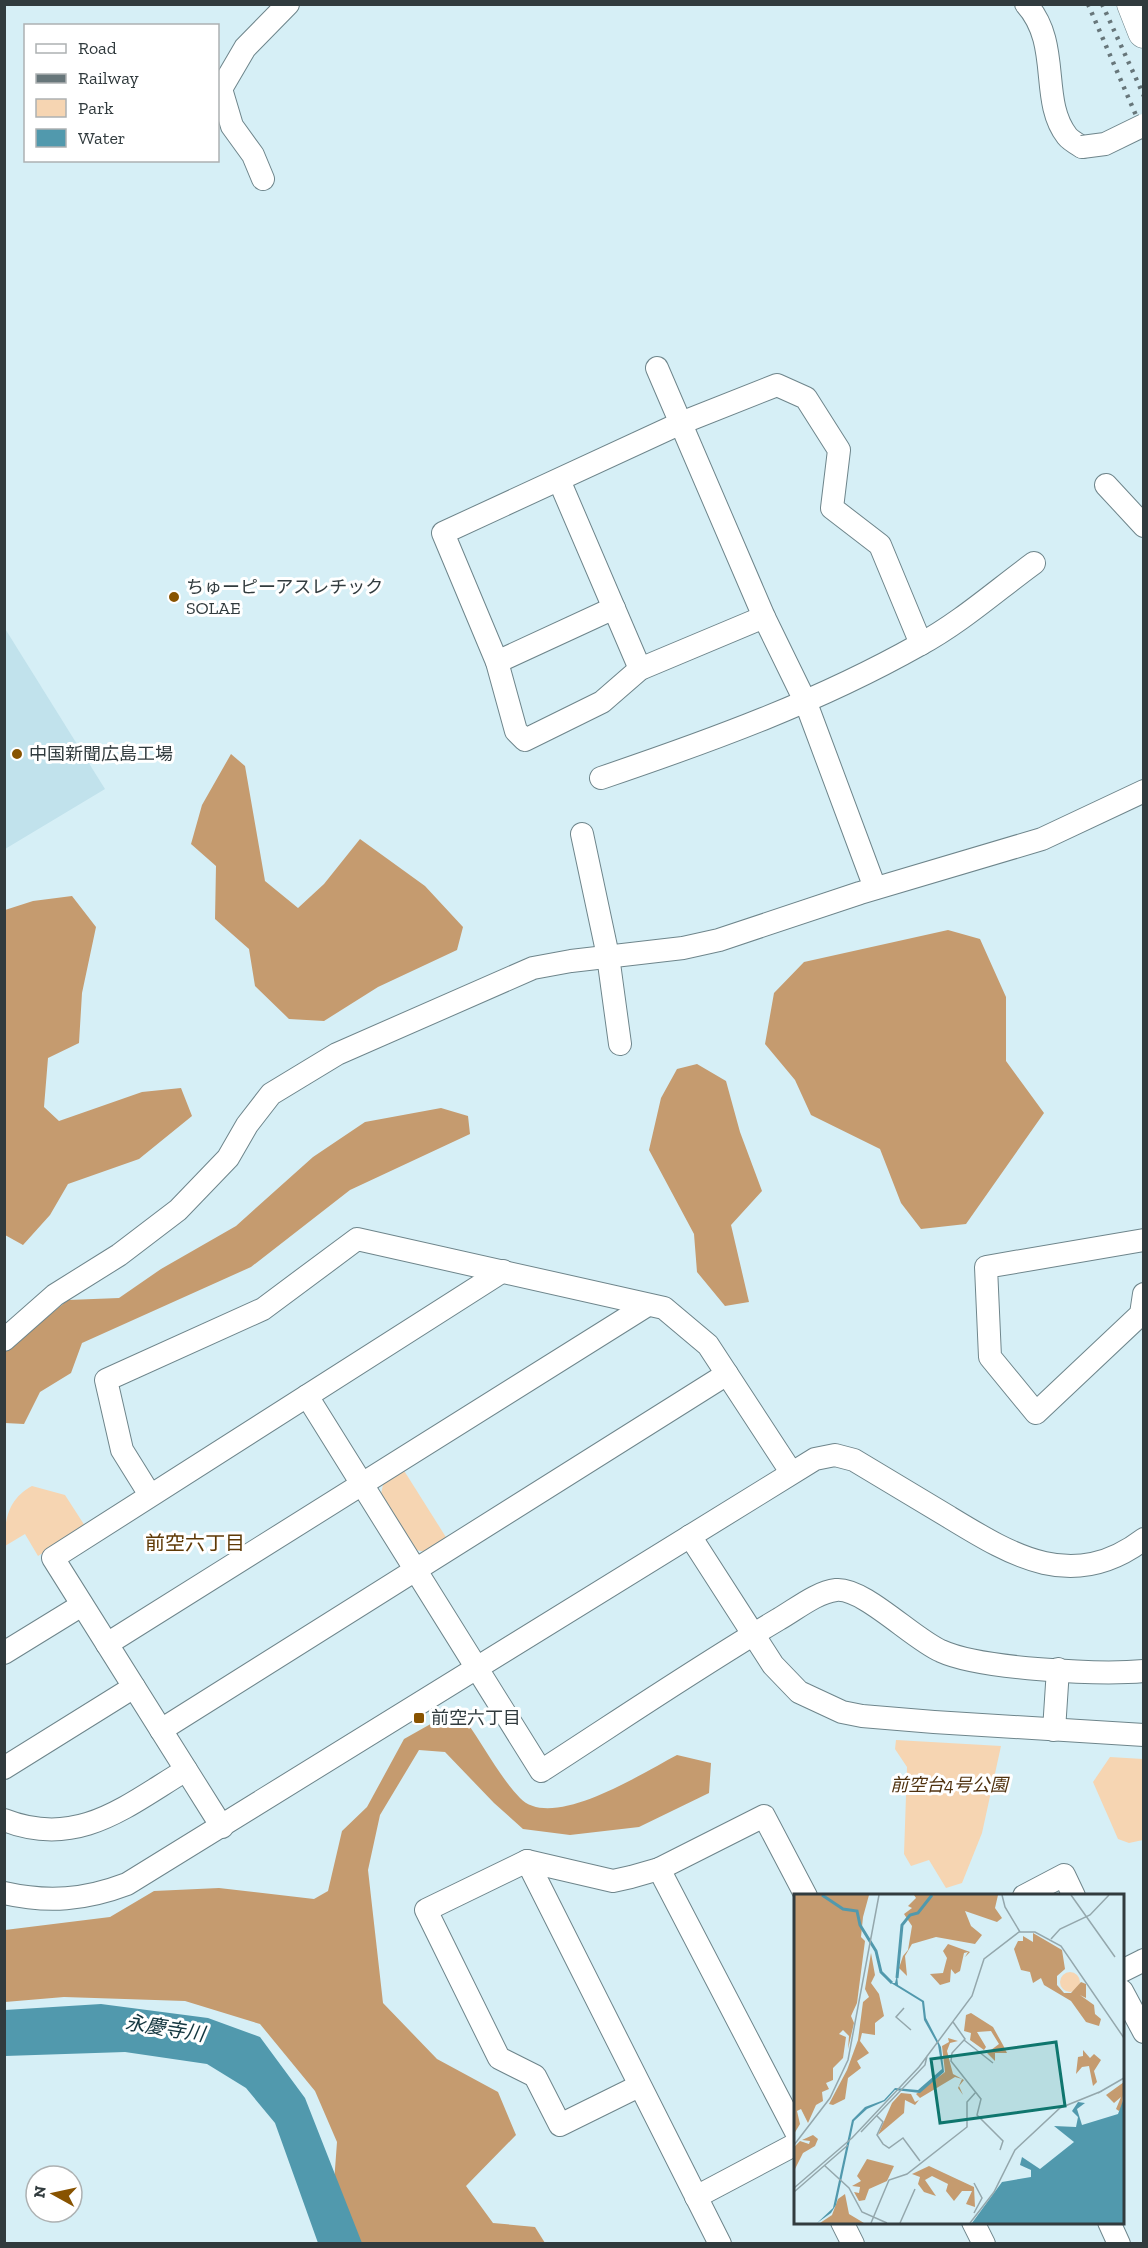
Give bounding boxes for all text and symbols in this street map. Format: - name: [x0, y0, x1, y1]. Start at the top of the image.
- legend: [24, 24, 219, 162]
- text: Road: [78, 37, 117, 59]
- text: Railway: [78, 67, 140, 89]
- text: Park: [78, 97, 114, 119]
- text: Water: [78, 127, 125, 149]
- place label: ちゅーピーアスレチック SOLAE: [186, 576, 383, 619]
- marker: ちゅーピーアスレチック SOLAE: [167, 590, 181, 604]
- place label: 中国新聞広島工場: [29, 743, 173, 765]
- marker: 中国新聞広島工場: [10, 747, 24, 761]
- district label: 前空六丁目: [145, 1531, 245, 1555]
- place label: 前空六丁目: [431, 1707, 521, 1729]
- marker: 前空六丁目: [412, 1711, 426, 1725]
- park label: 前空台4号公園: [890, 1774, 1011, 1796]
- inset map: [794, 1894, 1124, 2224]
- water label: 永慶寺川: [124, 2010, 208, 2046]
- north arrow: [24, 2164, 84, 2224]
- text: N: [29, 2185, 50, 2199]

